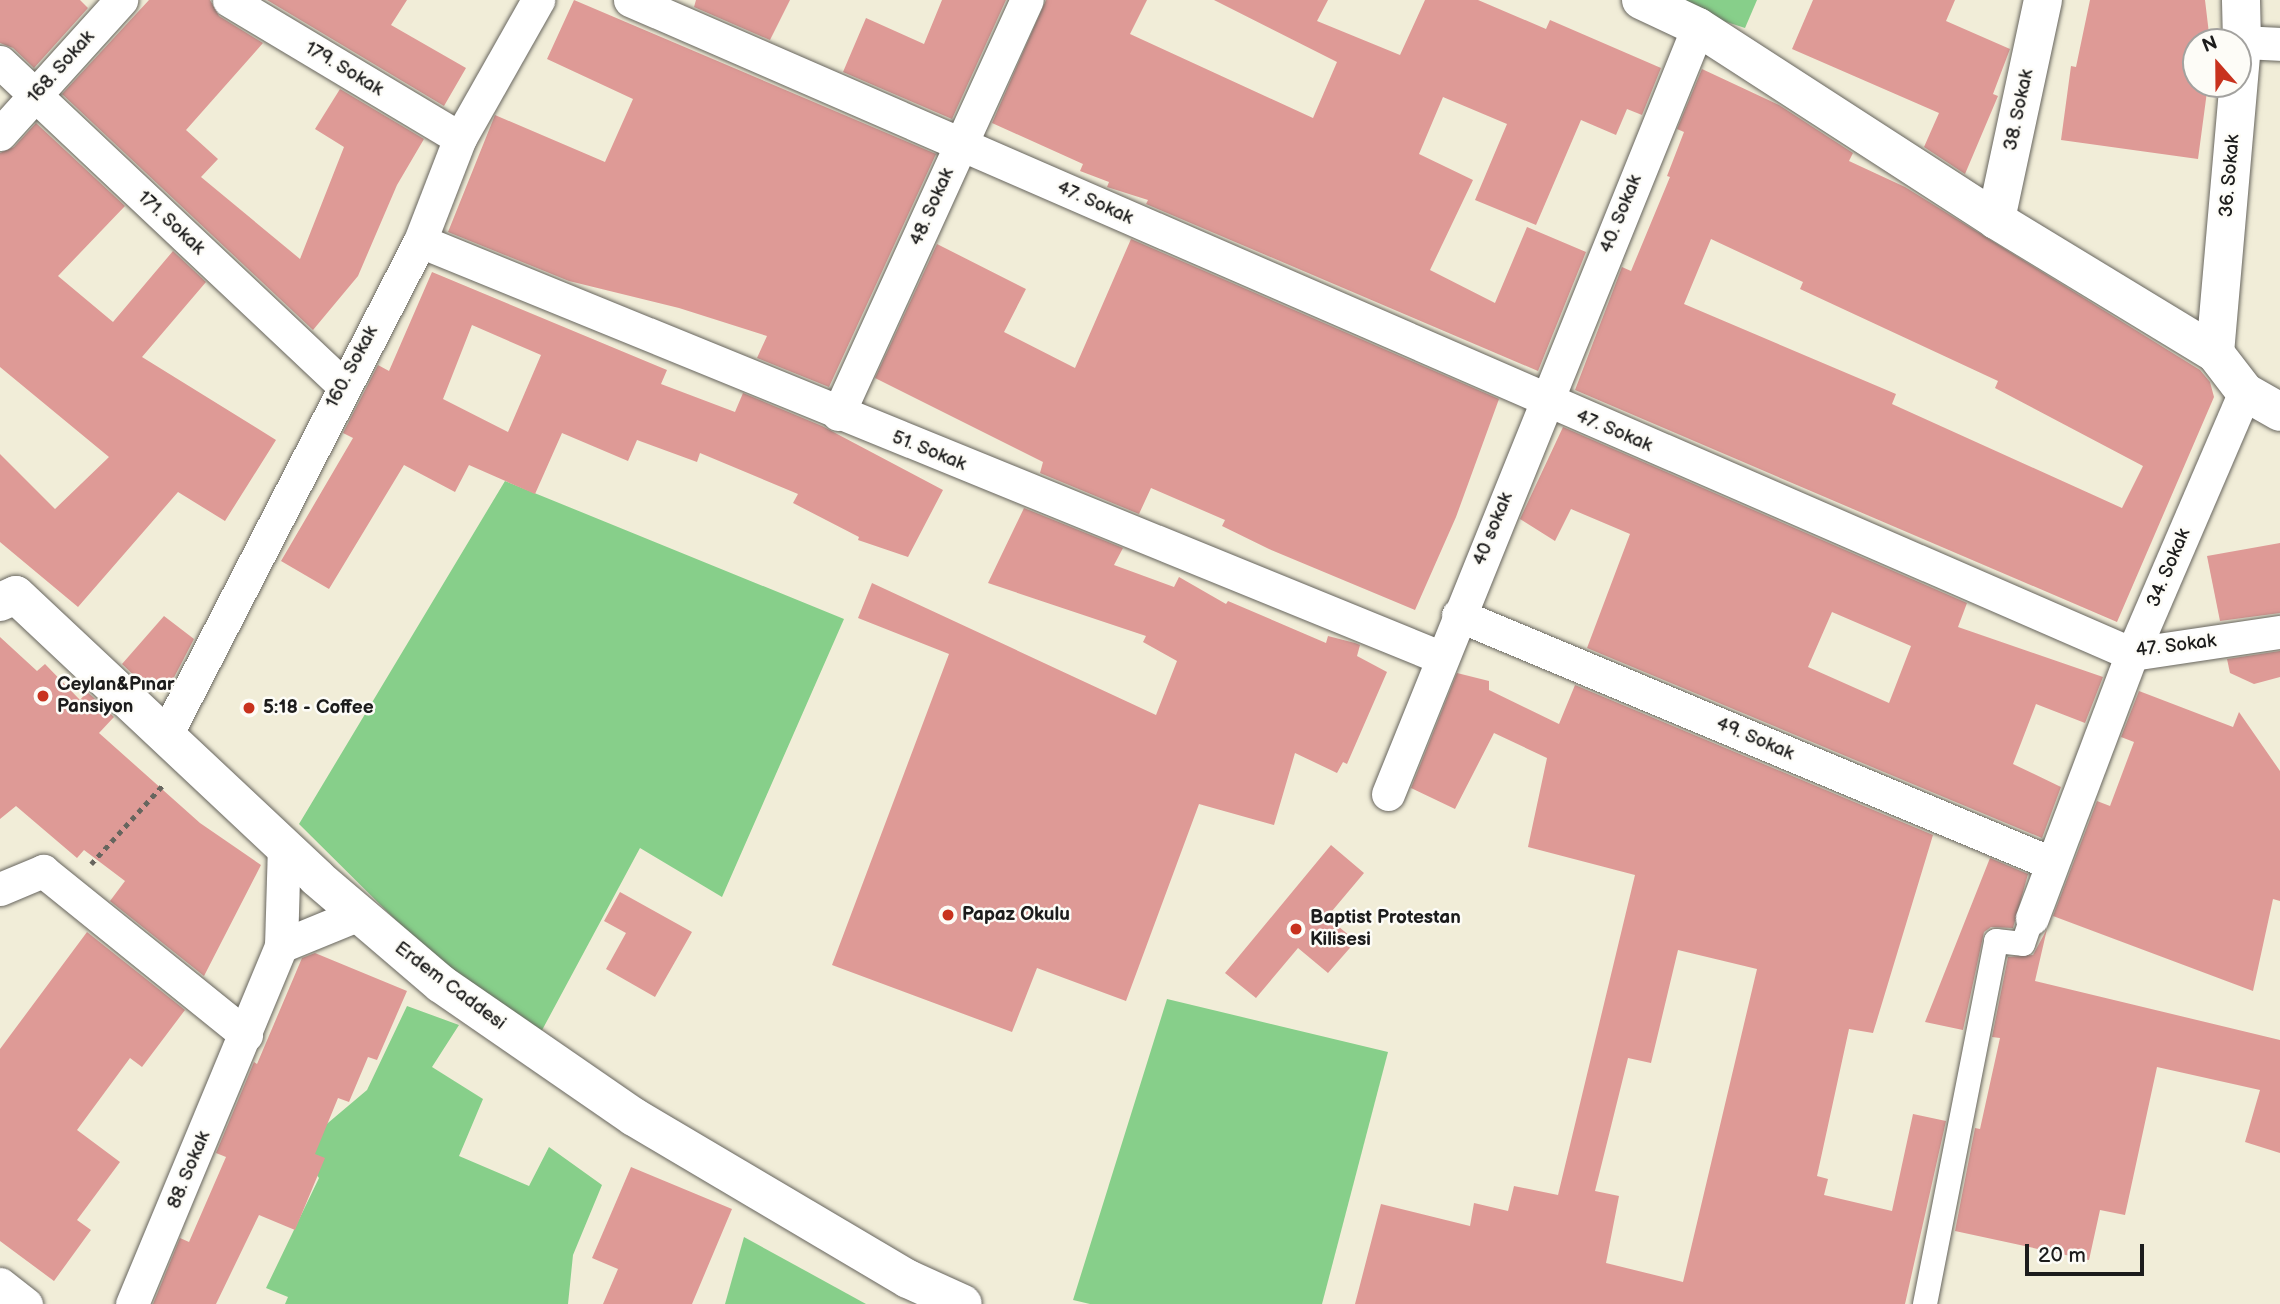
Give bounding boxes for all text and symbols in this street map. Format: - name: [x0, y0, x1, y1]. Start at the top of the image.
- street label: 168. Sokak: [22, 26, 100, 108]
- north arrow: [2182, 28, 2252, 98]
- text: N: [2199, 32, 2221, 58]
- street label: 179. Sokak: [300, 37, 388, 101]
- street label: 38. Sokak: [1999, 67, 2039, 153]
- street label: 36. Sokak: [2215, 133, 2245, 219]
- street label: 48. Sokak: [905, 165, 959, 249]
- street label: 40. Sokak: [1595, 171, 1647, 257]
- street label: 47. Sokak: [1053, 176, 1137, 230]
- street label: 171. Sokak: [132, 186, 210, 260]
- street label: 160. Sokak: [321, 322, 383, 412]
- street label: 47. Sokak: [1572, 405, 1656, 457]
- street label: 51. Sokak: [888, 426, 970, 476]
- street label: 40 sokak: [1468, 489, 1518, 569]
- street label: 34. Sokak: [2142, 525, 2196, 611]
- street label: 47. Sokak: [2134, 630, 2218, 662]
- place label: Ceylan&Pınar Pansiyon: [57, 674, 175, 718]
- marker: Ceylan&Pınar Pansiyon: [35, 688, 51, 704]
- place label: 5:18 - Coffee: [263, 697, 374, 719]
- marker: 5:18 - Coffee: [241, 700, 257, 716]
- street label: 49. Sokak: [1712, 712, 1798, 766]
- place label: Papaz Okulu: [962, 904, 1070, 926]
- marker: Papaz Okulu: [940, 907, 956, 923]
- place label: Baptist Protestan Kilisesi: [1310, 907, 1461, 951]
- marker: Baptist Protestan Kilisesi: [1288, 921, 1304, 937]
- street label: Erdem Caddesi: [390, 937, 510, 1035]
- street label: 88. Sokak: [162, 1128, 216, 1212]
- scale bar: [2028, 1230, 2147, 1274]
- text: 20 m: [2038, 1243, 2086, 1268]

